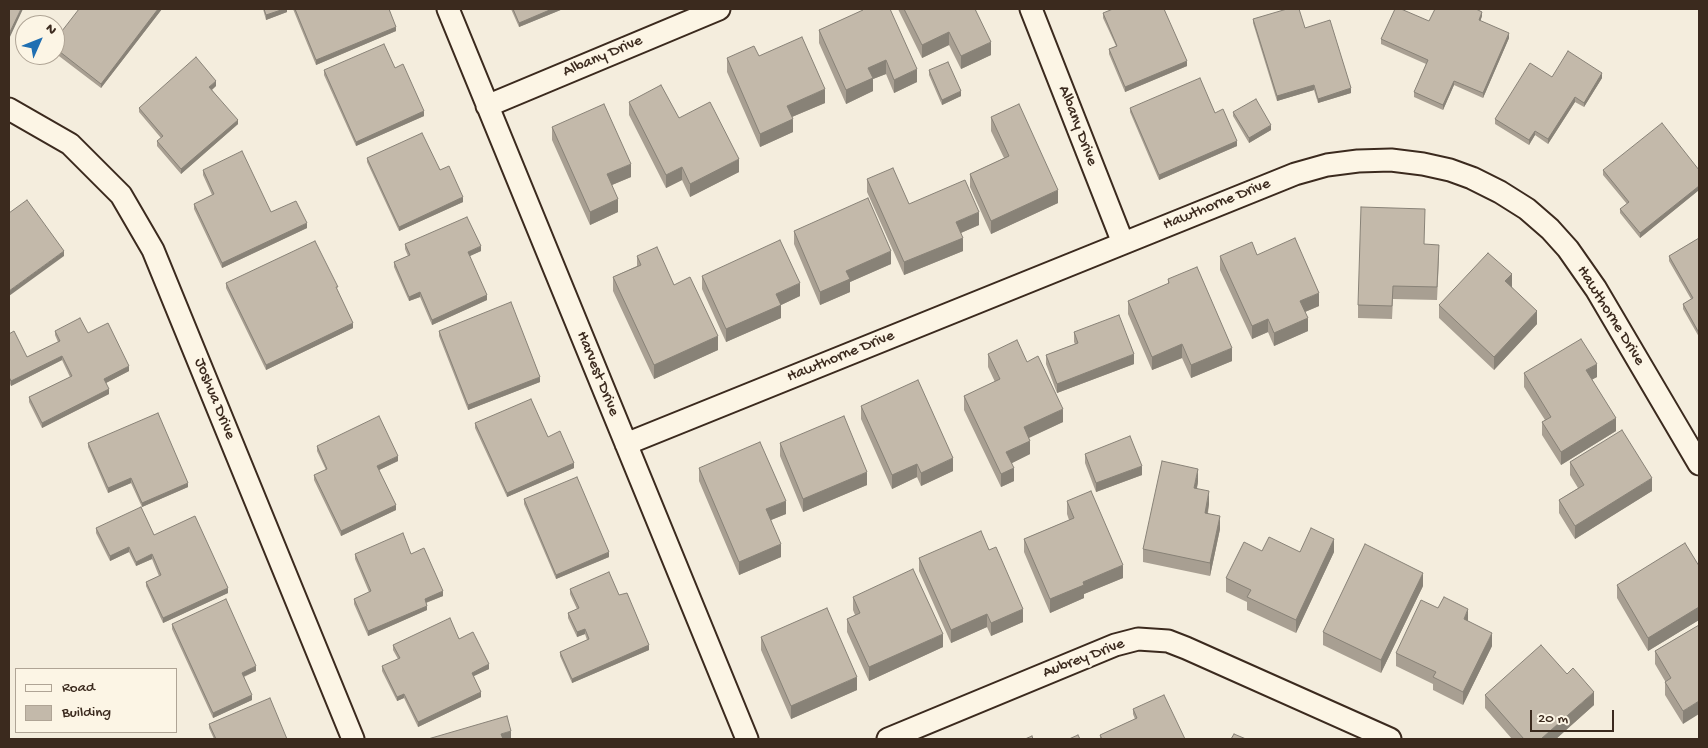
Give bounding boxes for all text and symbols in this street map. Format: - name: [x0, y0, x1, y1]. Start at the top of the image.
- north arrow: [15, 15, 65, 65]
- text: N: [41, 21, 60, 39]
- street label: Albany Drive: [560, 32, 646, 82]
- street label: Albany Drive: [1053, 83, 1101, 169]
- street label: Hawthorne Drive: [1161, 175, 1273, 235]
- street label: Hawthorne Drive: [1572, 263, 1648, 369]
- street label: Hawthorne Drive: [785, 327, 897, 387]
- street label: Harvest Drive: [571, 329, 623, 419]
- street label: Joshua Drive: [189, 355, 239, 443]
- street label: Aubrey Drive: [1040, 635, 1128, 683]
- legend: [15, 668, 178, 733]
- text: Road: [62, 679, 95, 697]
- scale bar: [1533, 700, 1617, 732]
- text: Building: [62, 704, 111, 722]
- text: 20 m: [1538, 710, 1568, 728]

